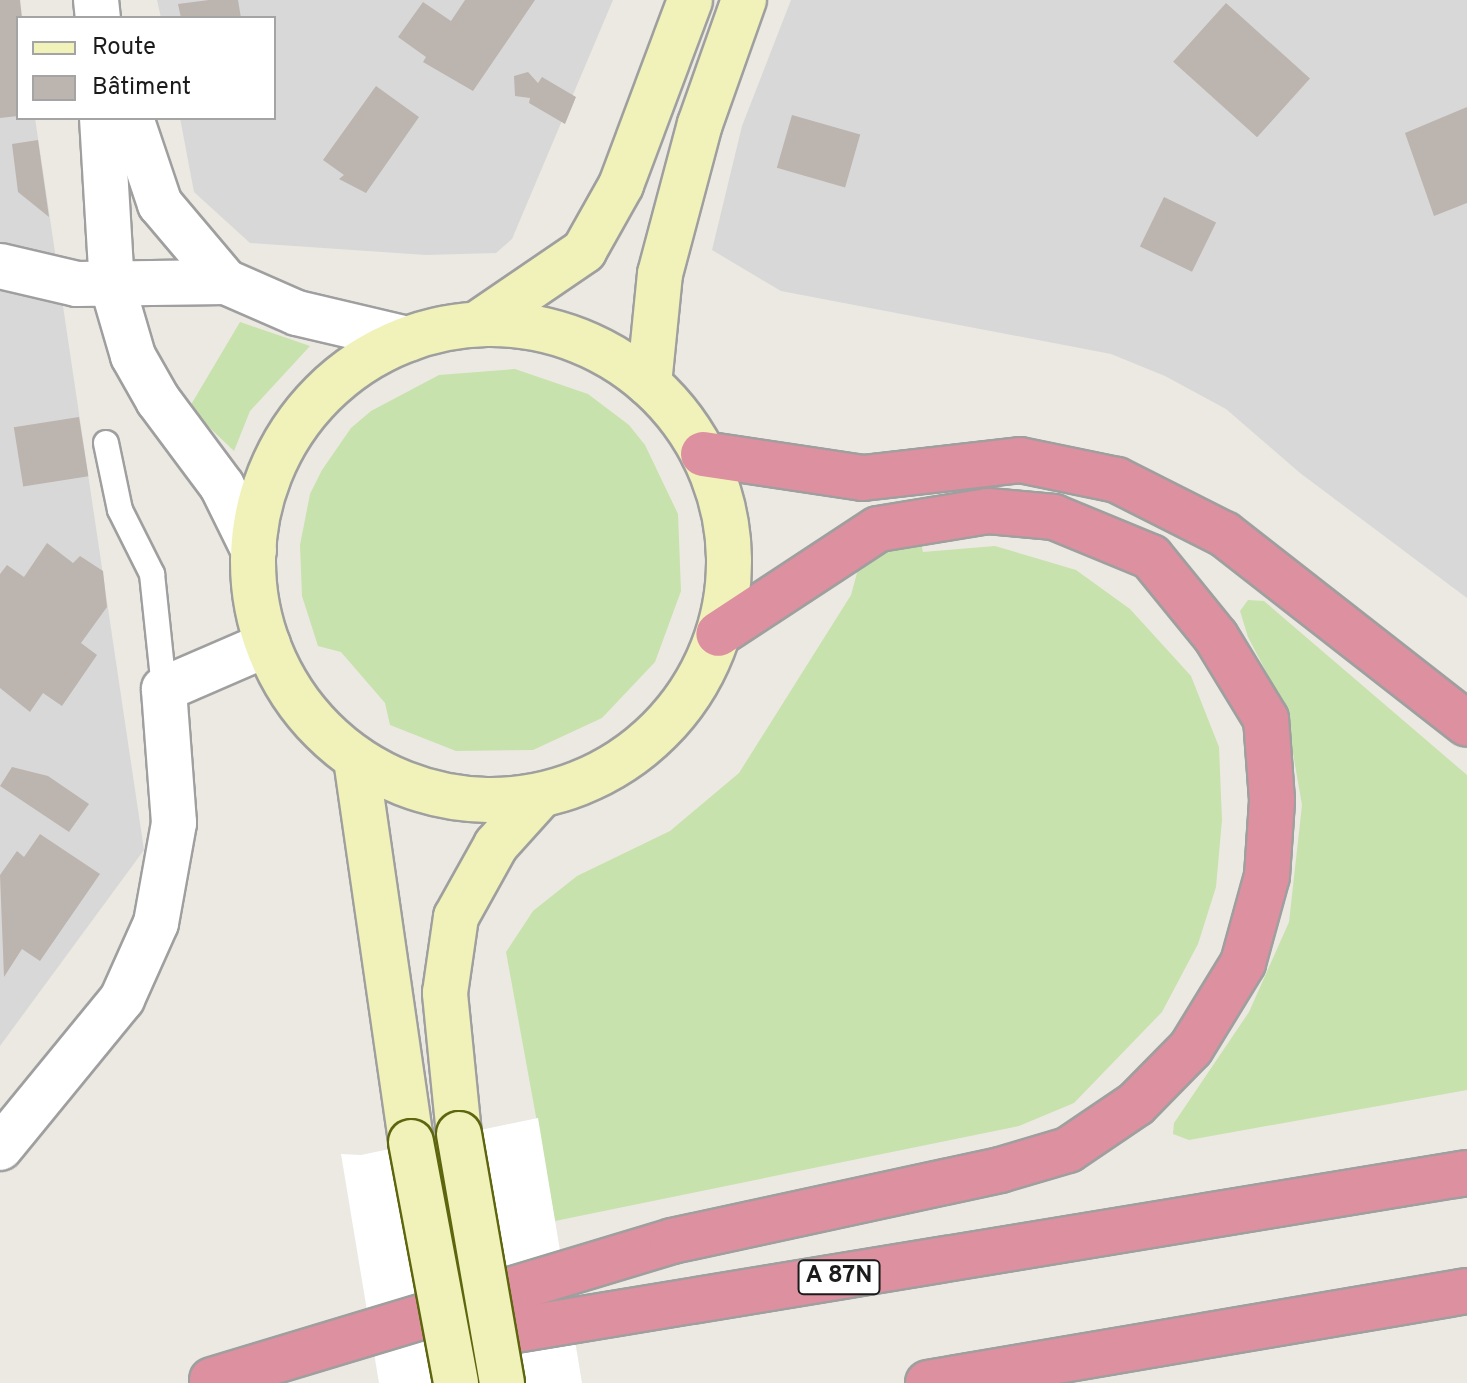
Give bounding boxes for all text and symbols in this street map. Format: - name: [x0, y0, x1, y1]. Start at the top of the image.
- legend: [16, 16, 276, 120]
- text: Route: [92, 33, 156, 63]
- text: Bâtiment: [92, 73, 191, 103]
- road number: A 87N: [797, 1257, 881, 1297]

